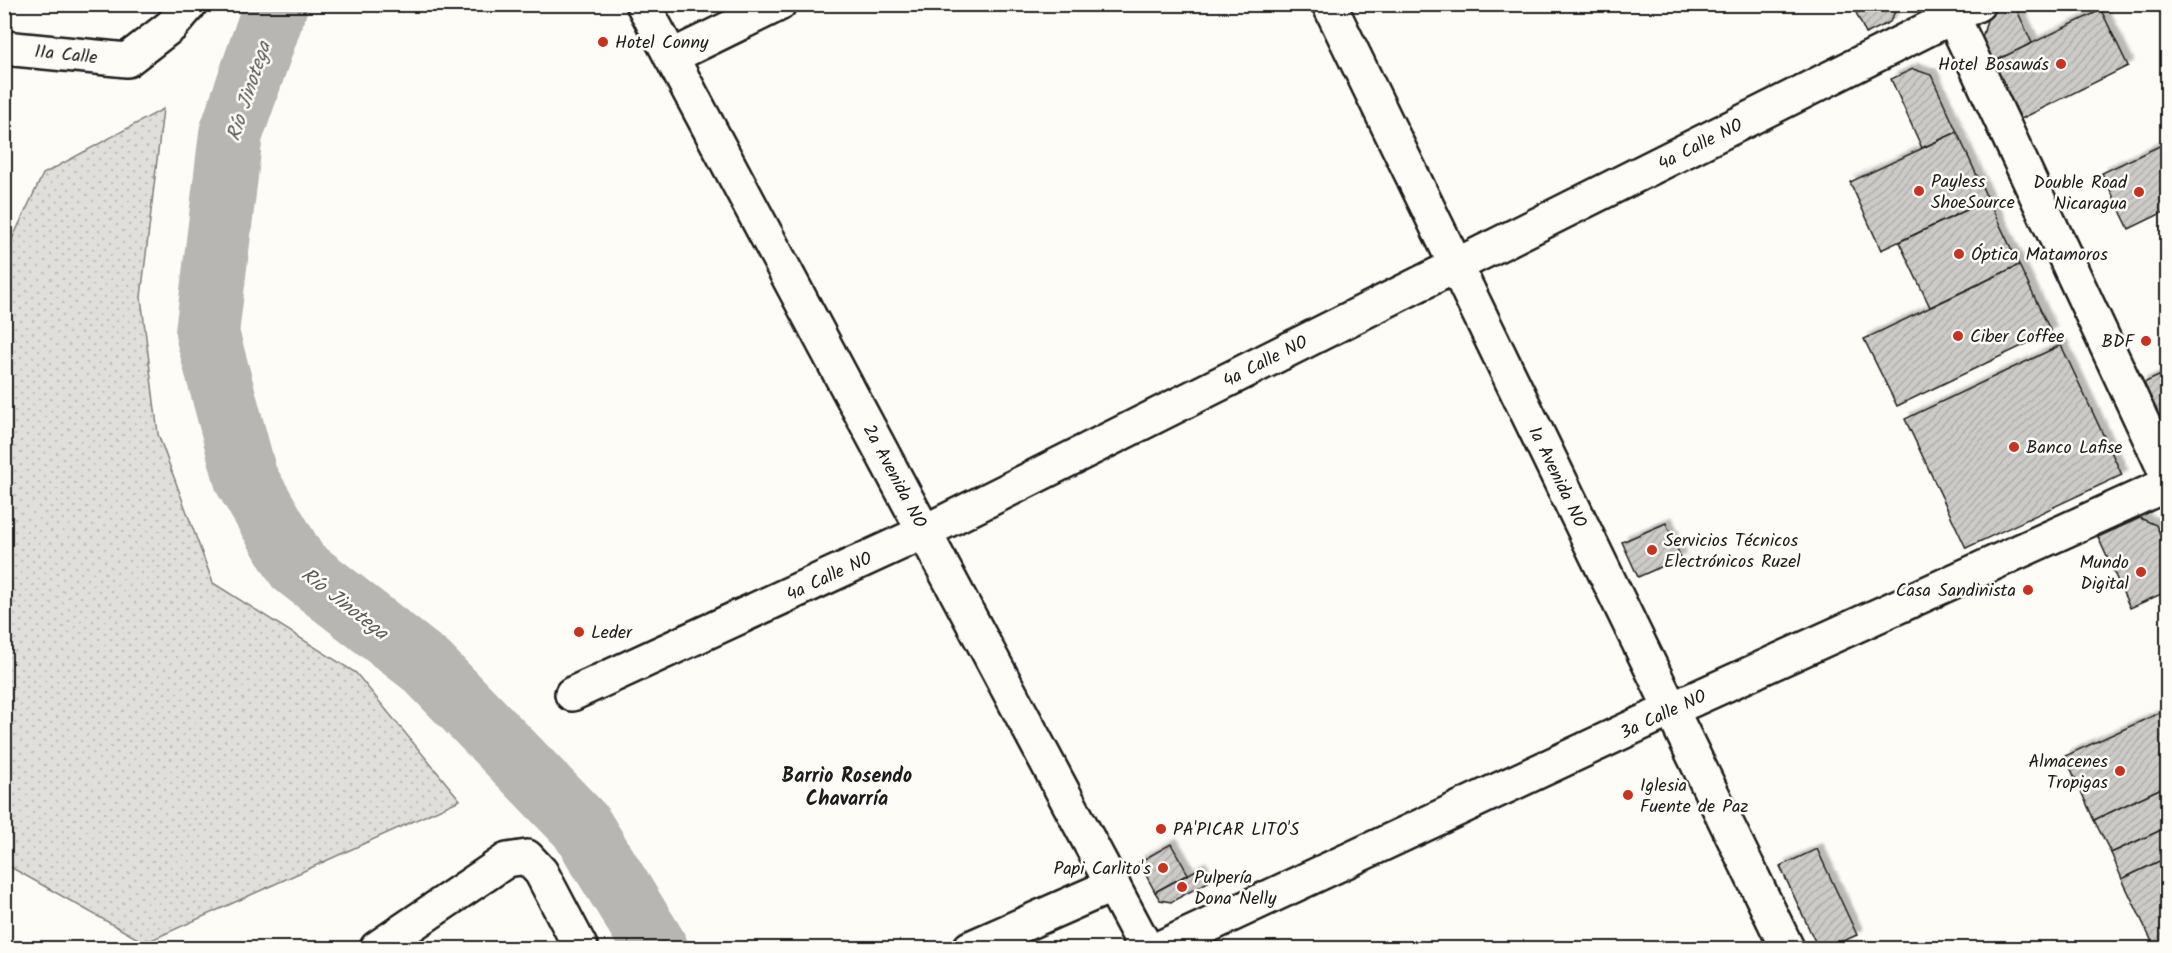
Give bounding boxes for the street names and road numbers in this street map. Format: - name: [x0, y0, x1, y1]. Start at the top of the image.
- street label: 11a Calle: [33, 38, 99, 73]
- street label: 4a Calle NO: [1653, 111, 1748, 179]
- street label: 4a Calle NO: [1218, 328, 1313, 396]
- street label: 2a Avenida NO: [854, 419, 933, 534]
- street label: 1a Avenida NO: [1520, 422, 1594, 533]
- street label: 4a Calle NO: [782, 545, 878, 610]
- street label: 3a Calle NO: [1616, 683, 1712, 748]

